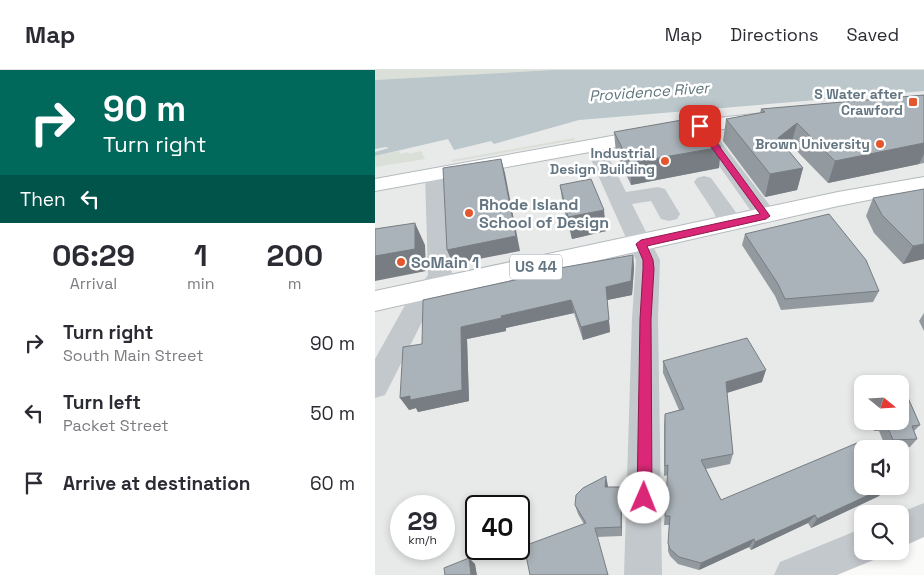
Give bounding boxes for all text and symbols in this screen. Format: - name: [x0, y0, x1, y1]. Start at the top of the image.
- text: Map: [25, 19, 75, 50]
- text: Map: [665, 23, 702, 46]
- text: Directions: [730, 23, 819, 46]
- text: Saved: [847, 23, 899, 46]
- water label: Providence River: [588, 78, 711, 105]
- place label: S Water after Crawford: [814, 85, 903, 119]
- text: 90 m: [103, 87, 186, 131]
- icon: right: [20, 90, 85, 155]
- marker: S Water after Crawford: [907, 96, 919, 108]
- pin: [679, 105, 721, 147]
- icon: arrive: [686, 112, 714, 140]
- text: Turn right: [103, 130, 206, 158]
- place label: Brown University: [755, 135, 870, 153]
- marker: Brown University: [874, 138, 886, 150]
- place label: Industrial Design Building: [550, 144, 655, 178]
- marker: Industrial Design Building: [659, 155, 671, 167]
- icon: left: [76, 185, 104, 213]
- text: Then: [20, 187, 66, 212]
- place label: Rhode Island School of Design: [479, 194, 609, 233]
- marker: Rhode Island School of Design: [463, 207, 475, 219]
- text: 06:29: [52, 236, 135, 275]
- text: 1: [194, 236, 208, 275]
- text: 200: [266, 236, 323, 275]
- place label: SoMain 1: [411, 252, 479, 273]
- road number: US 44: [510, 254, 562, 280]
- marker: SoMain 1: [395, 256, 407, 268]
- text: Arrival: [70, 273, 117, 294]
- text: min: [187, 273, 214, 294]
- text: m: [288, 273, 302, 294]
- text: Turn right: [63, 320, 153, 345]
- icon: right: [20, 329, 48, 357]
- text: 90 m: [310, 331, 355, 356]
- text: South Main Street: [63, 345, 204, 366]
- north arrow: [854, 375, 909, 430]
- map controls: [854, 375, 909, 560]
- text: Turn left: [63, 390, 141, 415]
- icon: left: [20, 399, 48, 427]
- text: 50 m: [310, 401, 355, 426]
- text: Packet Street: [63, 415, 169, 436]
- button: sound: [854, 440, 909, 495]
- icon: arrive: [20, 469, 48, 497]
- text: Arrive at destination: [63, 471, 251, 496]
- text: 60 m: [310, 471, 355, 496]
- position arrow: [617, 471, 669, 523]
- speed limit sign: 40: [465, 495, 530, 560]
- text: 29: [407, 505, 438, 537]
- button: search: [854, 505, 909, 560]
- text: km/h: [408, 532, 437, 548]

